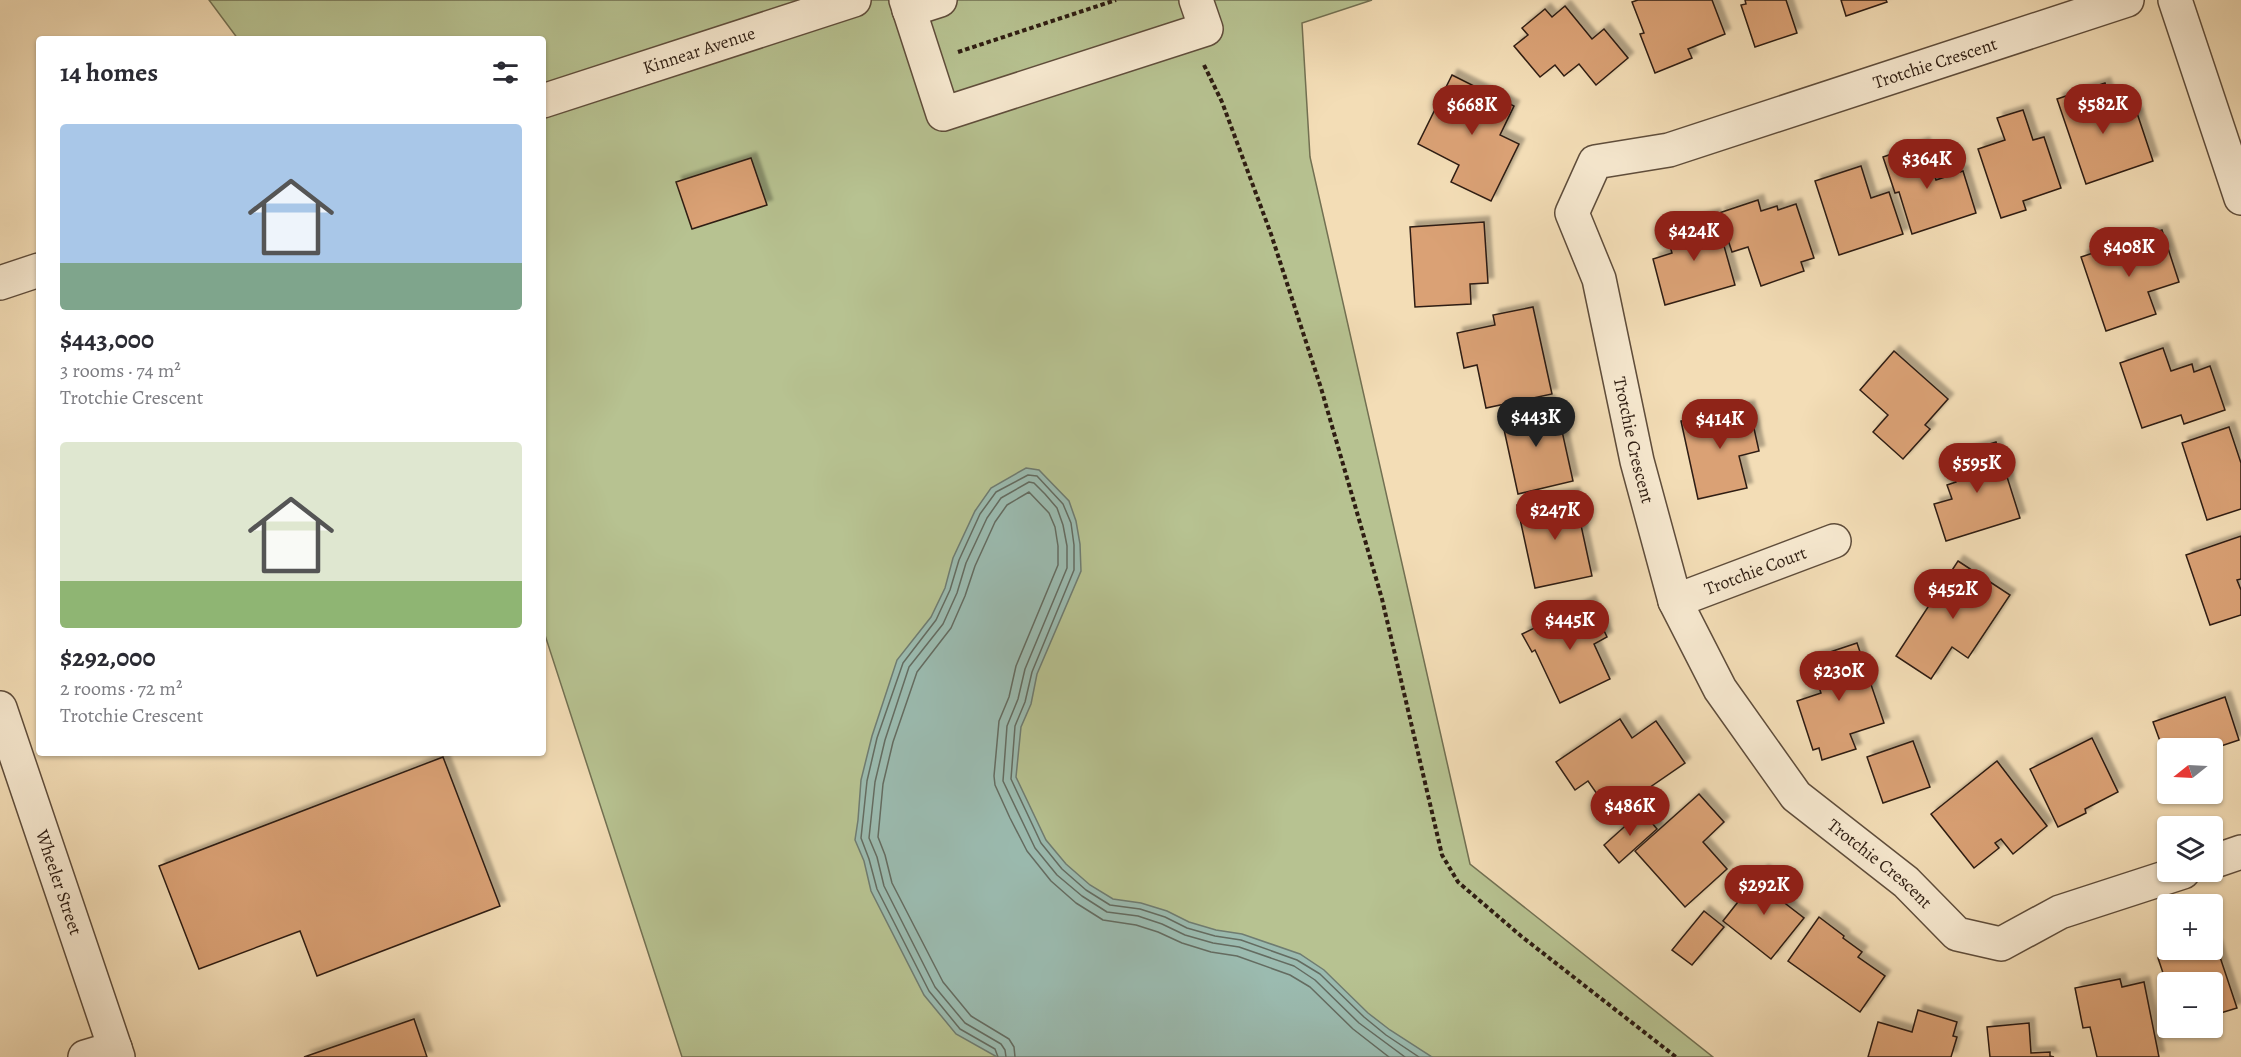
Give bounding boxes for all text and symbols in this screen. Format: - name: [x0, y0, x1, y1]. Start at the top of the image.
- street label: Kinnear Avenue: [640, 21, 758, 80]
- street label: Trotchie Crescent: [1870, 32, 2000, 94]
- text: 14 homes: [60, 55, 158, 90]
- icon: filters: [489, 56, 522, 89]
- pin: $582K: [2061, 84, 2145, 135]
- pin: $668K: [1430, 85, 1514, 136]
- text: $582K: [2078, 90, 2128, 117]
- text: $668K: [1447, 91, 1497, 118]
- pin: $364K: [1885, 139, 1969, 190]
- text: $364K: [1902, 145, 1952, 172]
- icon: home: [237, 163, 345, 271]
- pin: $424K: [1652, 211, 1736, 262]
- text: $424K: [1669, 217, 1719, 244]
- pin: $408K: [2087, 227, 2171, 278]
- text: $408K: [2103, 233, 2155, 260]
- text: $443,000: [60, 322, 154, 357]
- text: 3 rooms · 74 m²: [60, 357, 181, 384]
- street label: Trotchie Crescent: [1608, 375, 1660, 506]
- text: Trotchie Crescent: [60, 384, 203, 411]
- pin: $443K: [1494, 397, 1578, 448]
- pin: $414K: [1678, 399, 1762, 450]
- text: $443K: [1511, 403, 1561, 430]
- text: $414K: [1696, 405, 1744, 432]
- pin: $595K: [1935, 443, 2019, 494]
- text: $595K: [1953, 449, 2001, 476]
- icon: home: [237, 481, 345, 589]
- pin: $247K: [1513, 490, 1597, 541]
- text: $247K: [1530, 496, 1580, 523]
- street label: Trotchie Court: [1701, 540, 1810, 601]
- pin: $452K: [1911, 569, 1995, 620]
- text: $452K: [1928, 575, 1978, 602]
- pin: $445K: [1528, 600, 1612, 651]
- text: $445K: [1545, 606, 1595, 633]
- text: $292,000: [60, 640, 156, 675]
- pin: $230K: [1797, 651, 1881, 702]
- text: $230K: [1814, 657, 1864, 684]
- text: 2 rooms · 72 m²: [60, 675, 182, 702]
- text: Trotchie Crescent: [60, 702, 203, 729]
- north arrow: [2157, 738, 2223, 804]
- map controls: [2157, 738, 2223, 1038]
- pin: $486K: [1588, 786, 1672, 837]
- text: $486K: [1605, 792, 1655, 819]
- street label: Trotchie Crescent: [1823, 813, 1938, 914]
- button: layers: [2157, 816, 2223, 882]
- street label: Wheeler Street: [30, 826, 88, 938]
- pin: $292K: [1722, 865, 1806, 916]
- text: $292K: [1738, 871, 1790, 898]
- button: +: [2157, 894, 2223, 960]
- button: −: [2157, 972, 2223, 1038]

